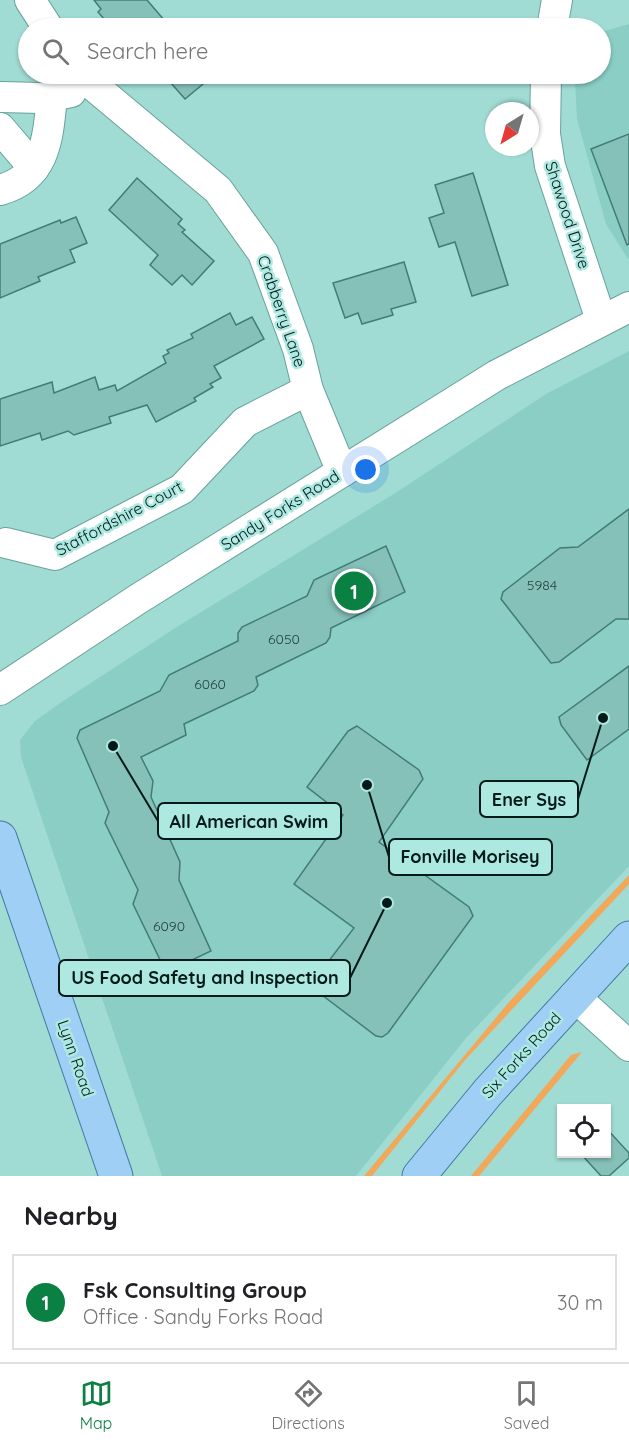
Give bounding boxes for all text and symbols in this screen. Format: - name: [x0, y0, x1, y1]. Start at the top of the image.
- search box: [18, 18, 611, 84]
- icon: search: [39, 35, 72, 68]
- text: Search here: [87, 37, 208, 65]
- north arrow: [485, 102, 539, 156]
- street label: Shawood Drive: [541, 159, 595, 271]
- street label: Crabberry Lane: [254, 253, 310, 369]
- your location: [351, 455, 380, 484]
- street label: Sandy Forks Road: [217, 466, 343, 554]
- street label: Staffordshire Court: [52, 476, 186, 560]
- pin: 1: [334, 568, 374, 614]
- house number: 5984: [527, 576, 557, 594]
- house number: 6050: [268, 630, 300, 648]
- house number: 6060: [194, 675, 226, 693]
- callout: Ener Sys: [480, 781, 578, 817]
- text: Ener Sys: [492, 788, 566, 811]
- callout: All American Swim: [158, 803, 341, 839]
- text: All American Swim: [170, 810, 328, 833]
- callout: Fonville Morisey: [389, 839, 552, 875]
- text: Fonville Morisey: [400, 845, 540, 868]
- house number: 6090: [153, 917, 185, 935]
- callout: US Food Safety and Inspection: [59, 960, 350, 996]
- text: US Food Safety and Inspection: [71, 966, 339, 989]
- street label: Six Forks Road: [477, 1008, 565, 1102]
- street label: Lynn Road: [54, 1017, 98, 1099]
- map controls: [557, 1104, 611, 1158]
- button: locate: [557, 1104, 611, 1158]
- text: Nearby: [24, 1199, 118, 1232]
- text: Fsk Consulting Group: [83, 1276, 307, 1304]
- text: 1: [42, 1290, 49, 1315]
- text: 30 m: [557, 1290, 603, 1315]
- text: Office · Sandy Forks Road: [83, 1304, 323, 1329]
- tab: Map: [80, 1377, 113, 1433]
- tab: Directions: [272, 1377, 345, 1433]
- tab: Saved: [504, 1377, 549, 1433]

